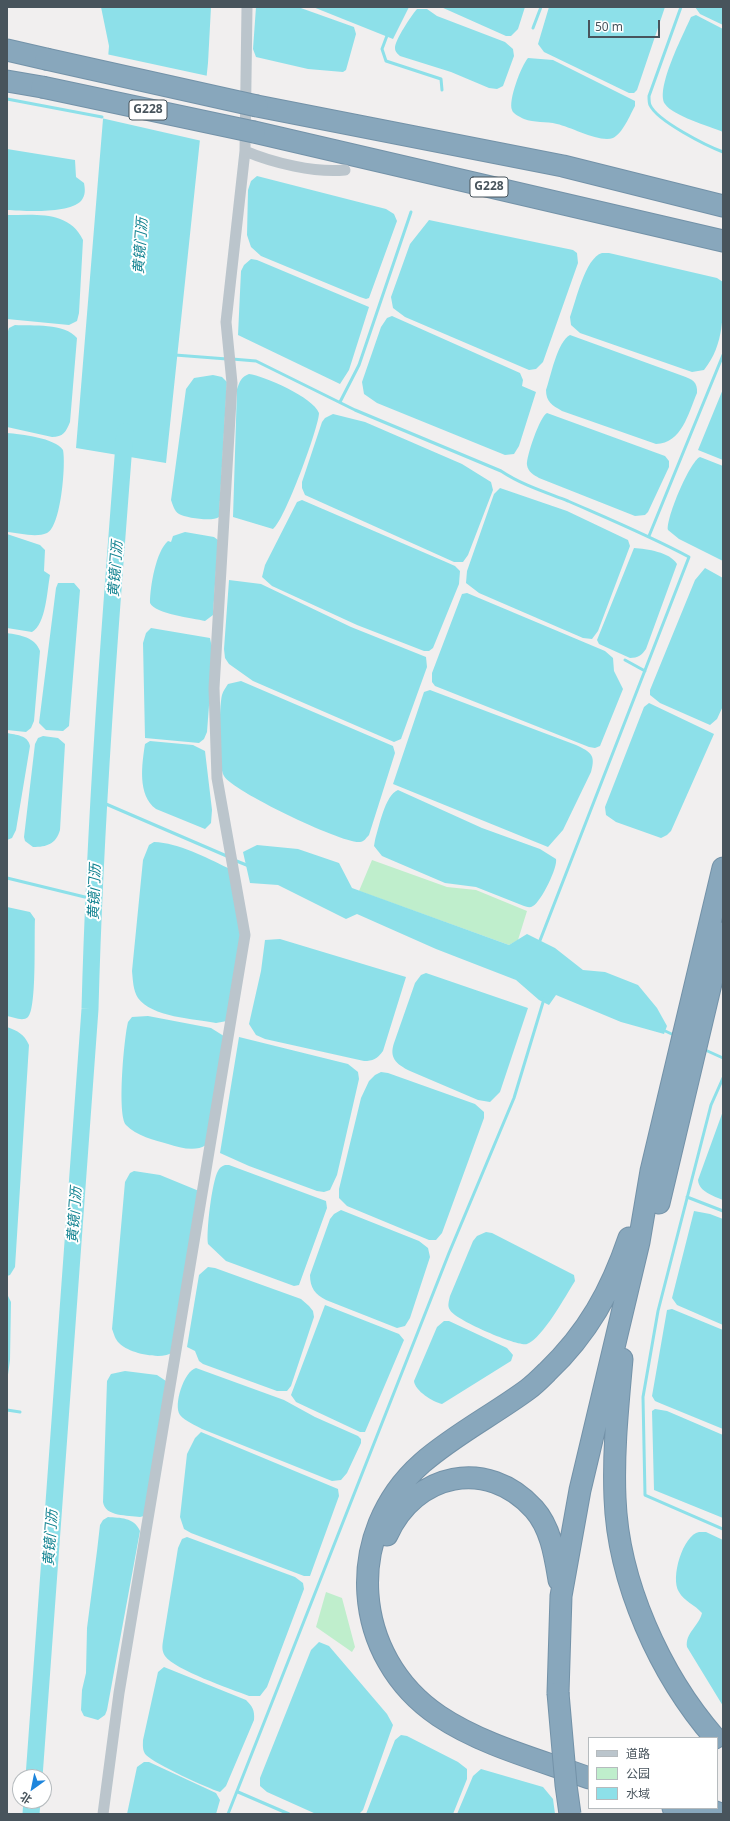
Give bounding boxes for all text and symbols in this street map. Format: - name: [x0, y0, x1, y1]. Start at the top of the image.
- scale bar: [590, 12, 662, 38]
- text: 50 m: [595, 18, 623, 35]
- road number: G228: [129, 100, 167, 120]
- road number: G228: [470, 177, 508, 197]
- water label: 黄镜门沥: [131, 217, 151, 275]
- water label: 黄镜门沥: [106, 540, 126, 598]
- water label: 黄镜门沥: [86, 864, 104, 920]
- water label: 黄镜门沥: [65, 1186, 85, 1244]
- water label: 黄镜门沥: [41, 1509, 61, 1567]
- legend: [588, 1737, 718, 1809]
- text: 道路: [626, 1745, 650, 1762]
- text: 公园: [626, 1765, 650, 1782]
- north arrow: [12, 1769, 52, 1809]
- text: 水域: [626, 1785, 650, 1802]
- text: 北: [17, 1789, 34, 1808]

